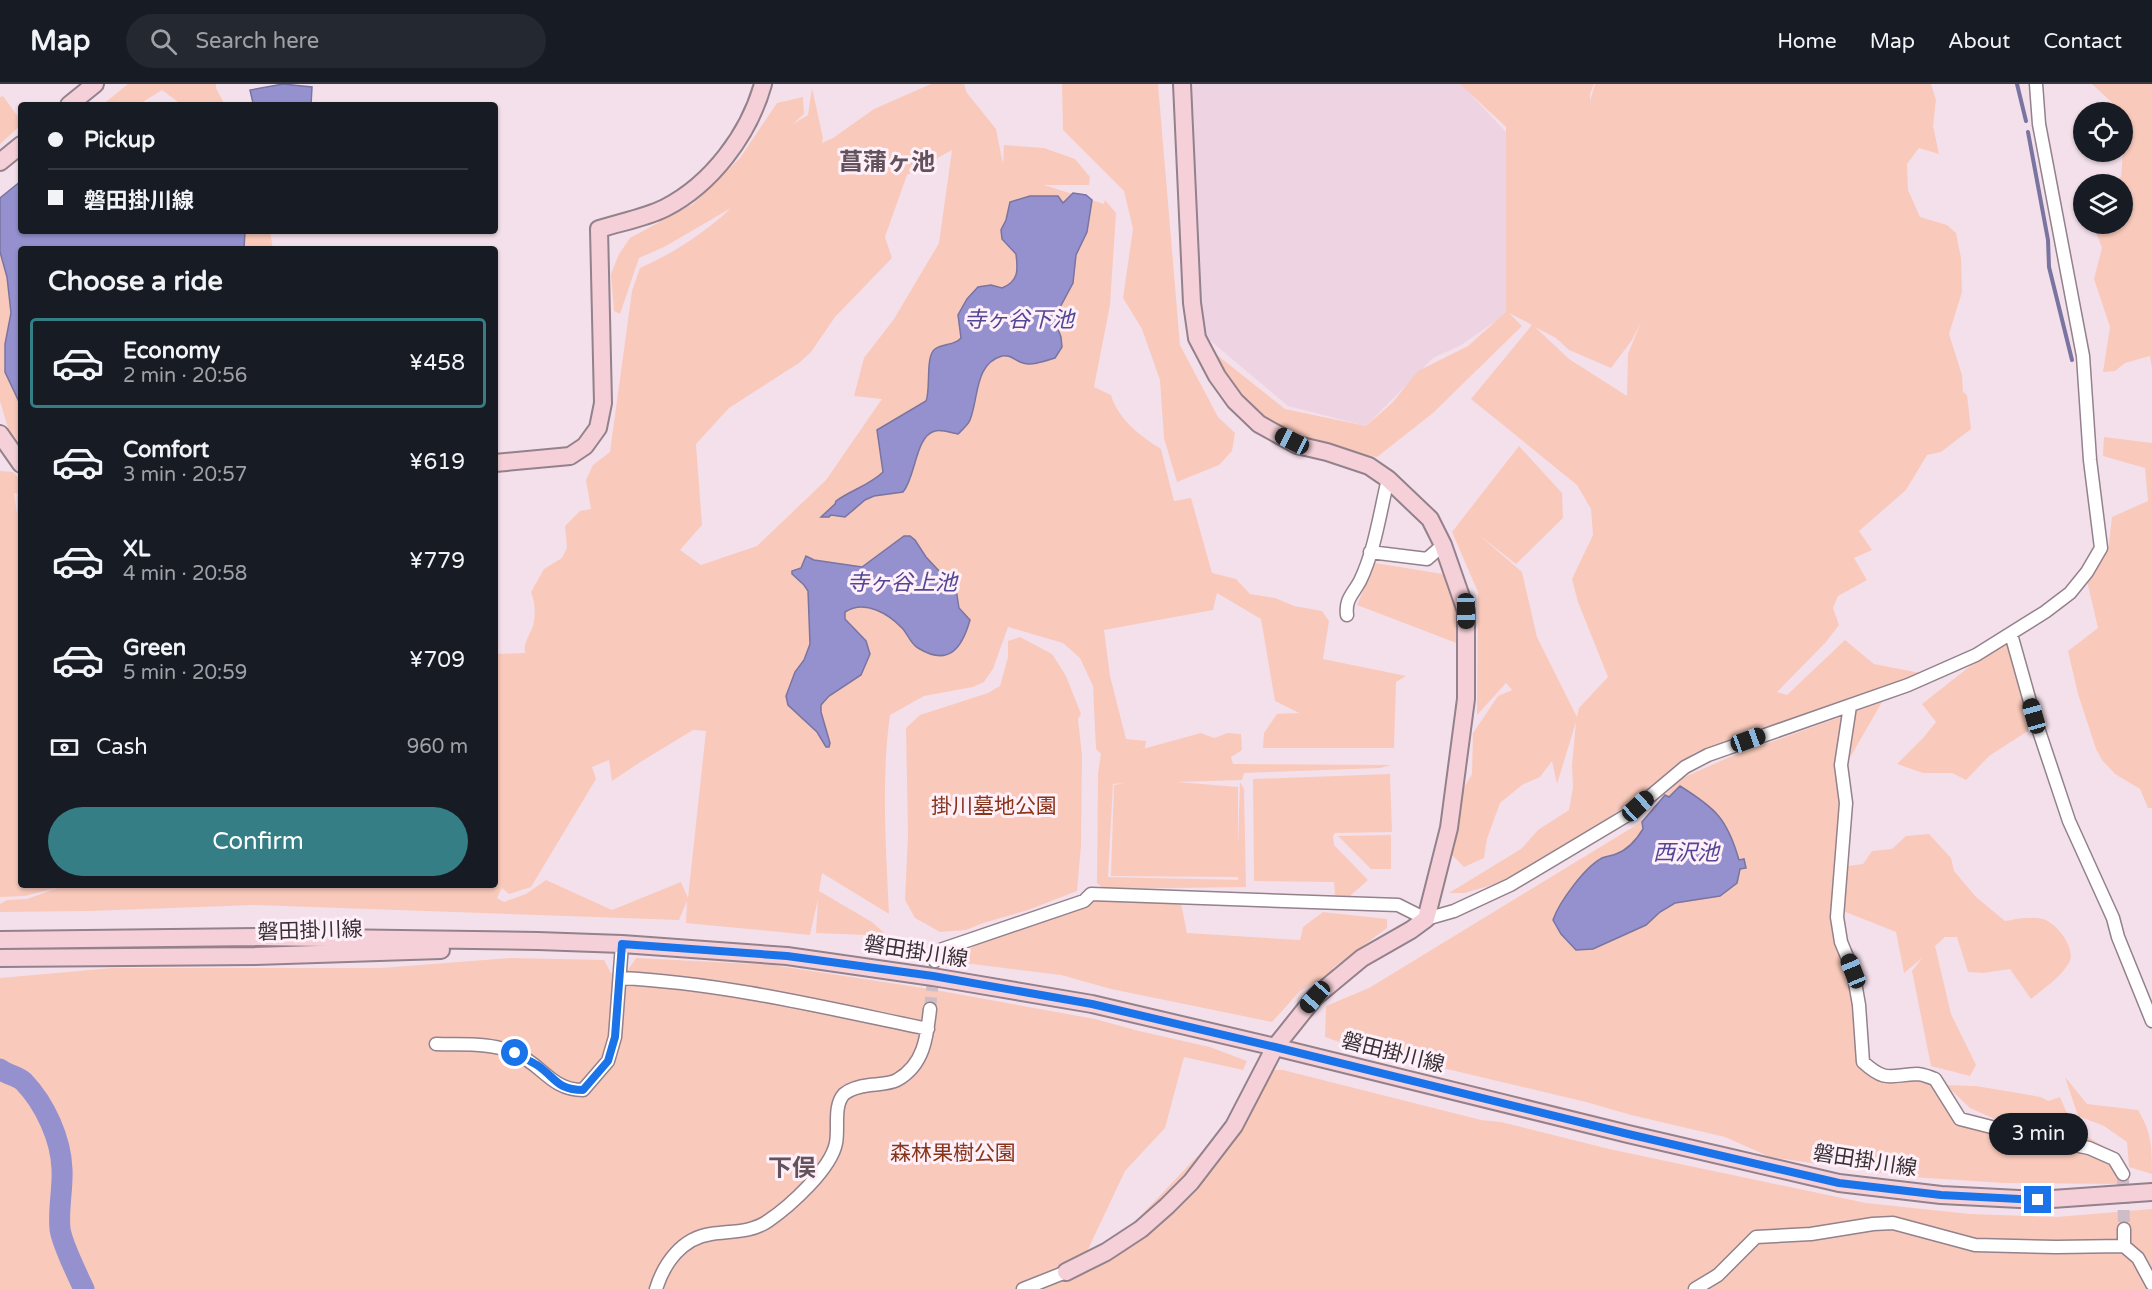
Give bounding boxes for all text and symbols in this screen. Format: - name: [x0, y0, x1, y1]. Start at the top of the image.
- search box: [126, 14, 546, 68]
- text: Map: [30, 24, 90, 58]
- icon: search: [147, 25, 180, 58]
- text: Search here: [195, 28, 319, 54]
- text: Home: [1777, 29, 1837, 54]
- text: Map: [1870, 29, 1915, 54]
- text: About: [1948, 29, 2010, 54]
- text: Contact: [2043, 29, 2122, 54]
- map controls: [2073, 102, 2133, 234]
- button: locate: [2073, 102, 2133, 162]
- text: Pickup: [84, 127, 155, 153]
- district label: 菖蒲ヶ池: [839, 148, 935, 177]
- button: layers: [2073, 174, 2133, 234]
- text: 磐田掛川線: [84, 188, 194, 214]
- text: Choose a ride: [48, 265, 223, 298]
- water label: 寺ヶ谷下池: [964, 307, 1076, 333]
- icon: car: [51, 336, 105, 390]
- text: Economy: [123, 338, 220, 364]
- text: ¥458: [409, 350, 465, 376]
- text: 2 min · 20:56: [123, 364, 247, 388]
- car: [1272, 425, 1312, 457]
- icon: car: [51, 435, 105, 489]
- text: Comfort: [123, 437, 209, 463]
- text: ¥619: [409, 449, 465, 475]
- text: 3 min · 20:57: [123, 463, 247, 487]
- icon: car: [51, 534, 105, 588]
- text: XL: [123, 536, 150, 562]
- text: ¥779: [409, 548, 465, 574]
- text: 4 min · 20:58: [123, 562, 247, 586]
- water label: 寺ヶ谷上池: [847, 570, 959, 596]
- car: [1457, 593, 1475, 629]
- icon: car: [51, 633, 105, 687]
- text: Green: [123, 635, 186, 661]
- text: ¥709: [409, 647, 465, 673]
- text: 5 min · 20:59: [123, 661, 247, 685]
- car: [2020, 696, 2048, 736]
- car: [1728, 725, 1768, 755]
- icon: cash: [48, 731, 81, 764]
- text: Cash: [96, 734, 148, 760]
- text: 960 m: [407, 735, 468, 759]
- car: [1619, 787, 1657, 825]
- park label: 掛川墓地公園: [931, 794, 1057, 819]
- button: Confirm: [48, 807, 468, 876]
- water label: 西沢池: [1653, 840, 1721, 866]
- street label: 磐田掛川線: [257, 917, 363, 945]
- street label: 磐田掛川線: [862, 931, 970, 973]
- car: [1838, 951, 1868, 991]
- car: [1296, 978, 1334, 1016]
- street label: 磐田掛川線: [1339, 1028, 1447, 1078]
- route start: [501, 1039, 528, 1066]
- callout: 3 min: [1988, 1113, 2088, 1155]
- text: 3 min: [2012, 1122, 2065, 1146]
- street label: 磐田掛川線: [1811, 1140, 1919, 1182]
- park label: 森林果樹公園: [890, 1141, 1016, 1166]
- district label: 下俣: [768, 1154, 816, 1183]
- route end: [2024, 1186, 2051, 1213]

